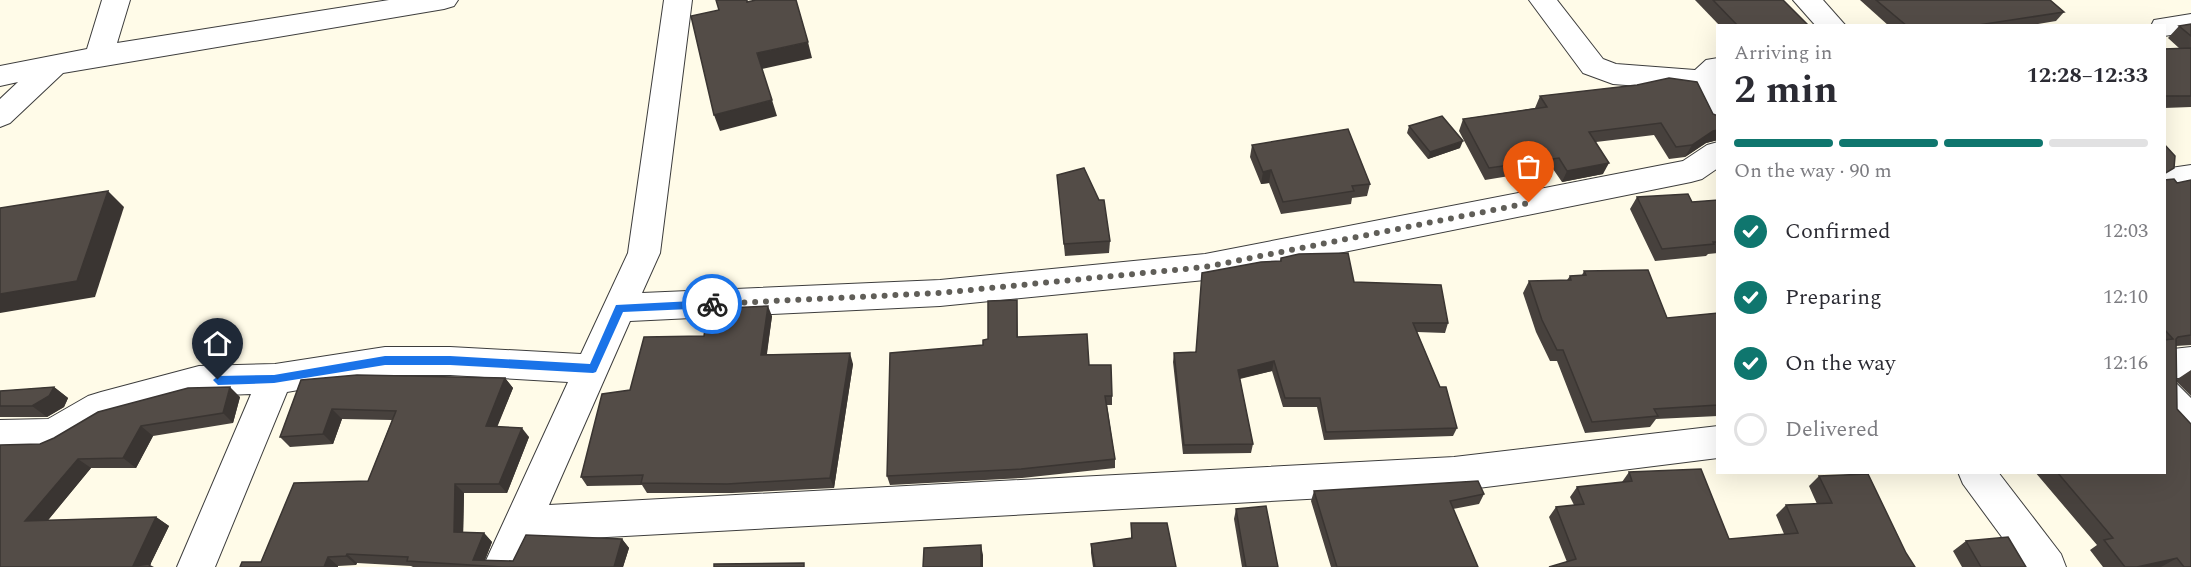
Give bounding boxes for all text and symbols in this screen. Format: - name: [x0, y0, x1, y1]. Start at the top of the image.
- text: Arriving in: [1734, 38, 1832, 68]
- text: 12:28–12:33: [2026, 59, 2148, 92]
- text: 2 min: [1734, 61, 1838, 120]
- pin: [1503, 141, 1554, 203]
- icon: bag: [1512, 150, 1545, 183]
- text: On the way · 90 m: [1734, 156, 1892, 186]
- icon: check: [1734, 215, 1767, 248]
- text: Confirmed: [1785, 215, 1891, 248]
- text: 12:03: [2103, 216, 2148, 246]
- courier: [682, 274, 742, 334]
- icon: check: [1734, 281, 1767, 314]
- text: Preparing: [1785, 281, 1882, 314]
- text: 12:10: [2103, 282, 2148, 312]
- icon: bike: [696, 288, 729, 321]
- pin: [192, 318, 243, 380]
- icon: home: [201, 327, 234, 360]
- icon: check: [1734, 347, 1767, 380]
- text: On the way: [1785, 347, 1896, 380]
- text: 12:16: [2103, 348, 2148, 378]
- text: Delivered: [1785, 413, 1879, 446]

